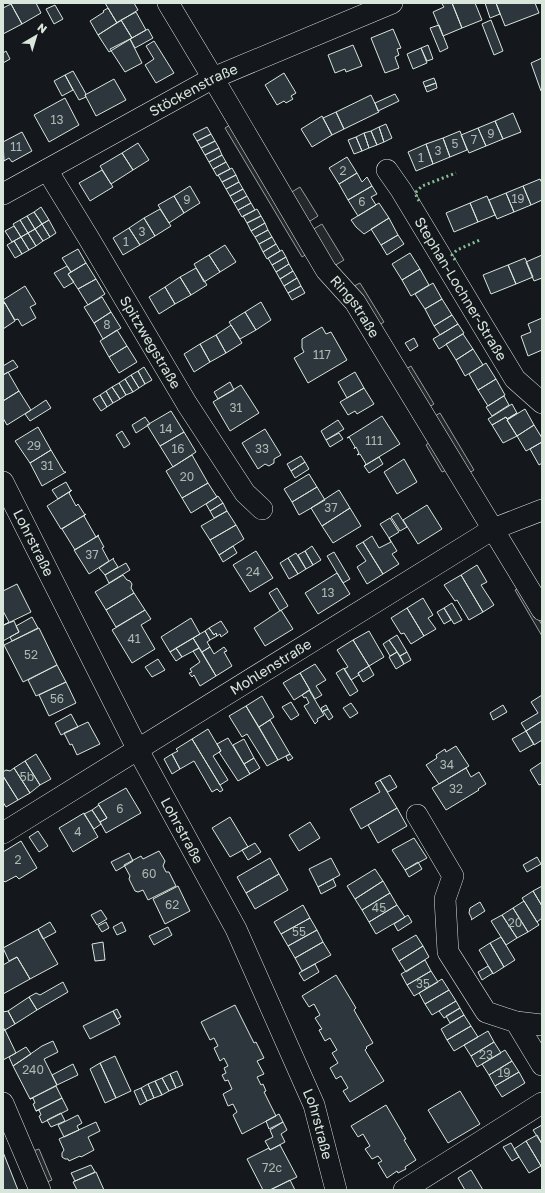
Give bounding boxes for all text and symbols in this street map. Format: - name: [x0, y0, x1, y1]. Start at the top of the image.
- north arrow: [16, 16, 56, 56]
- text: N: [35, 20, 50, 35]
- street label: Stöckenstraße: [146, 60, 240, 120]
- house number: 13: [51, 112, 63, 127]
- house number: 9: [487, 126, 495, 141]
- house number: 7: [471, 132, 477, 147]
- house number: 5: [452, 136, 459, 151]
- house number: 11: [10, 139, 22, 154]
- house number: 3: [434, 143, 442, 158]
- house number: 1: [418, 150, 424, 165]
- house number: 2: [340, 163, 347, 178]
- house number: 19: [511, 191, 525, 206]
- house number: 9: [183, 192, 191, 207]
- house number: 6: [358, 194, 366, 209]
- street label: Stephan-Lochner-Straße: [411, 214, 511, 364]
- house number: 3: [138, 224, 146, 239]
- house number: 1: [123, 234, 129, 249]
- street label: Ringstraße: [327, 272, 384, 340]
- street label: Spitzwegstraße: [117, 293, 185, 392]
- house number: 8: [103, 317, 111, 332]
- house number: 117: [313, 347, 331, 362]
- house number: 31: [230, 400, 243, 415]
- house number: 14: [159, 421, 173, 436]
- house number: 111: [365, 433, 383, 448]
- house number: 29: [27, 438, 41, 453]
- house number: 16: [171, 441, 185, 456]
- house number: 33: [255, 441, 269, 456]
- house number: 31: [41, 458, 54, 473]
- house number: 20: [180, 469, 194, 484]
- house number: 37: [324, 500, 338, 515]
- street label: Lohrstraße: [10, 506, 58, 579]
- house number: 37: [85, 547, 99, 562]
- house number: 24: [246, 564, 260, 579]
- house number: 13: [322, 585, 334, 600]
- house number: 41: [127, 631, 141, 646]
- street label: Mohlenstraße: [227, 635, 314, 698]
- house number: 52: [24, 647, 38, 662]
- house number: 56: [50, 691, 64, 706]
- house number: 34: [440, 757, 454, 772]
- house number: 5b: [20, 769, 34, 784]
- house number: 32: [449, 781, 463, 796]
- street label: Lohrstraße: [158, 794, 208, 866]
- house number: 6: [116, 801, 124, 816]
- house number: 4: [74, 824, 82, 839]
- house number: 2: [15, 852, 22, 867]
- house number: 60: [142, 866, 156, 881]
- house number: 62: [165, 897, 179, 912]
- house number: 45: [372, 900, 386, 915]
- house number: 20: [508, 915, 522, 930]
- house number: 55: [292, 924, 306, 939]
- house number: 35: [416, 976, 430, 991]
- house number: 23: [479, 1047, 493, 1062]
- house number: 240: [22, 1062, 44, 1077]
- house number: 19: [497, 1065, 511, 1080]
- street label: Lohrstraße: [300, 1086, 337, 1161]
- house number: 72c: [262, 1160, 282, 1175]

